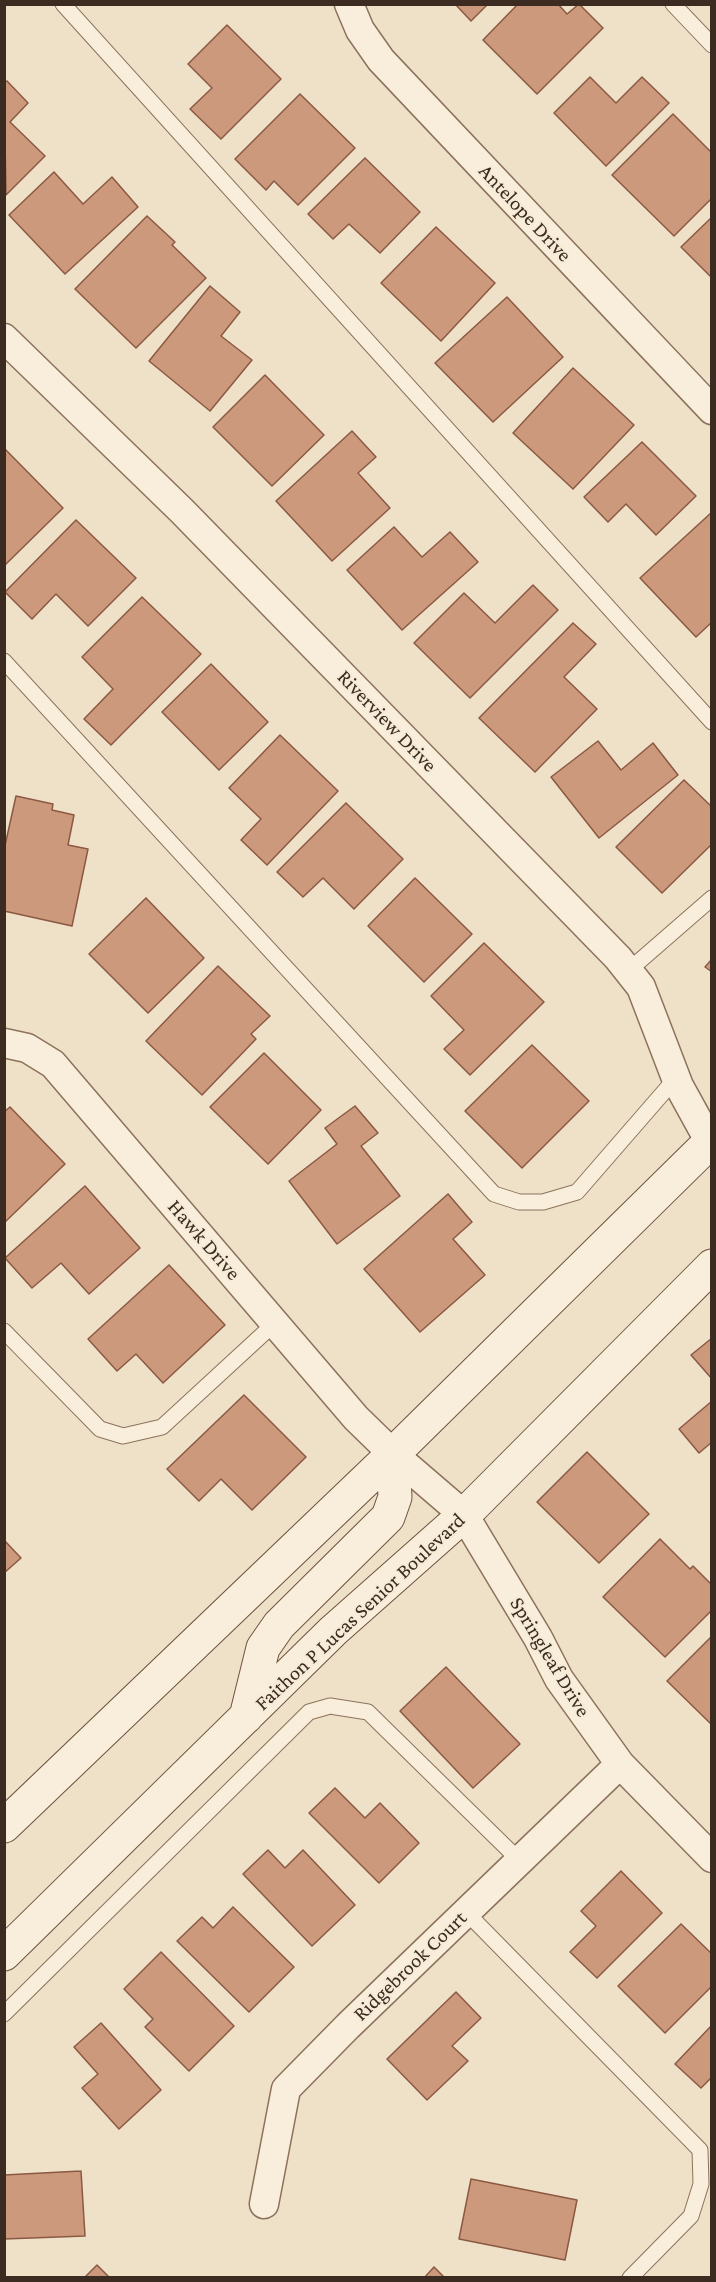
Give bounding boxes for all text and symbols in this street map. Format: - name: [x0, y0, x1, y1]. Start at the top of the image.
- street label: Antelope Drive: [473, 159, 577, 267]
- street label: Riverview Drive: [332, 664, 442, 778]
- street label: Hawk Drive: [162, 1195, 246, 1285]
- street label: Faithon P Lucas Senior Boulevard: [250, 1508, 470, 1716]
- street label: Springleaf Drive: [504, 1592, 596, 1722]
- street label: Ridgebrook Court: [348, 1905, 472, 2027]

